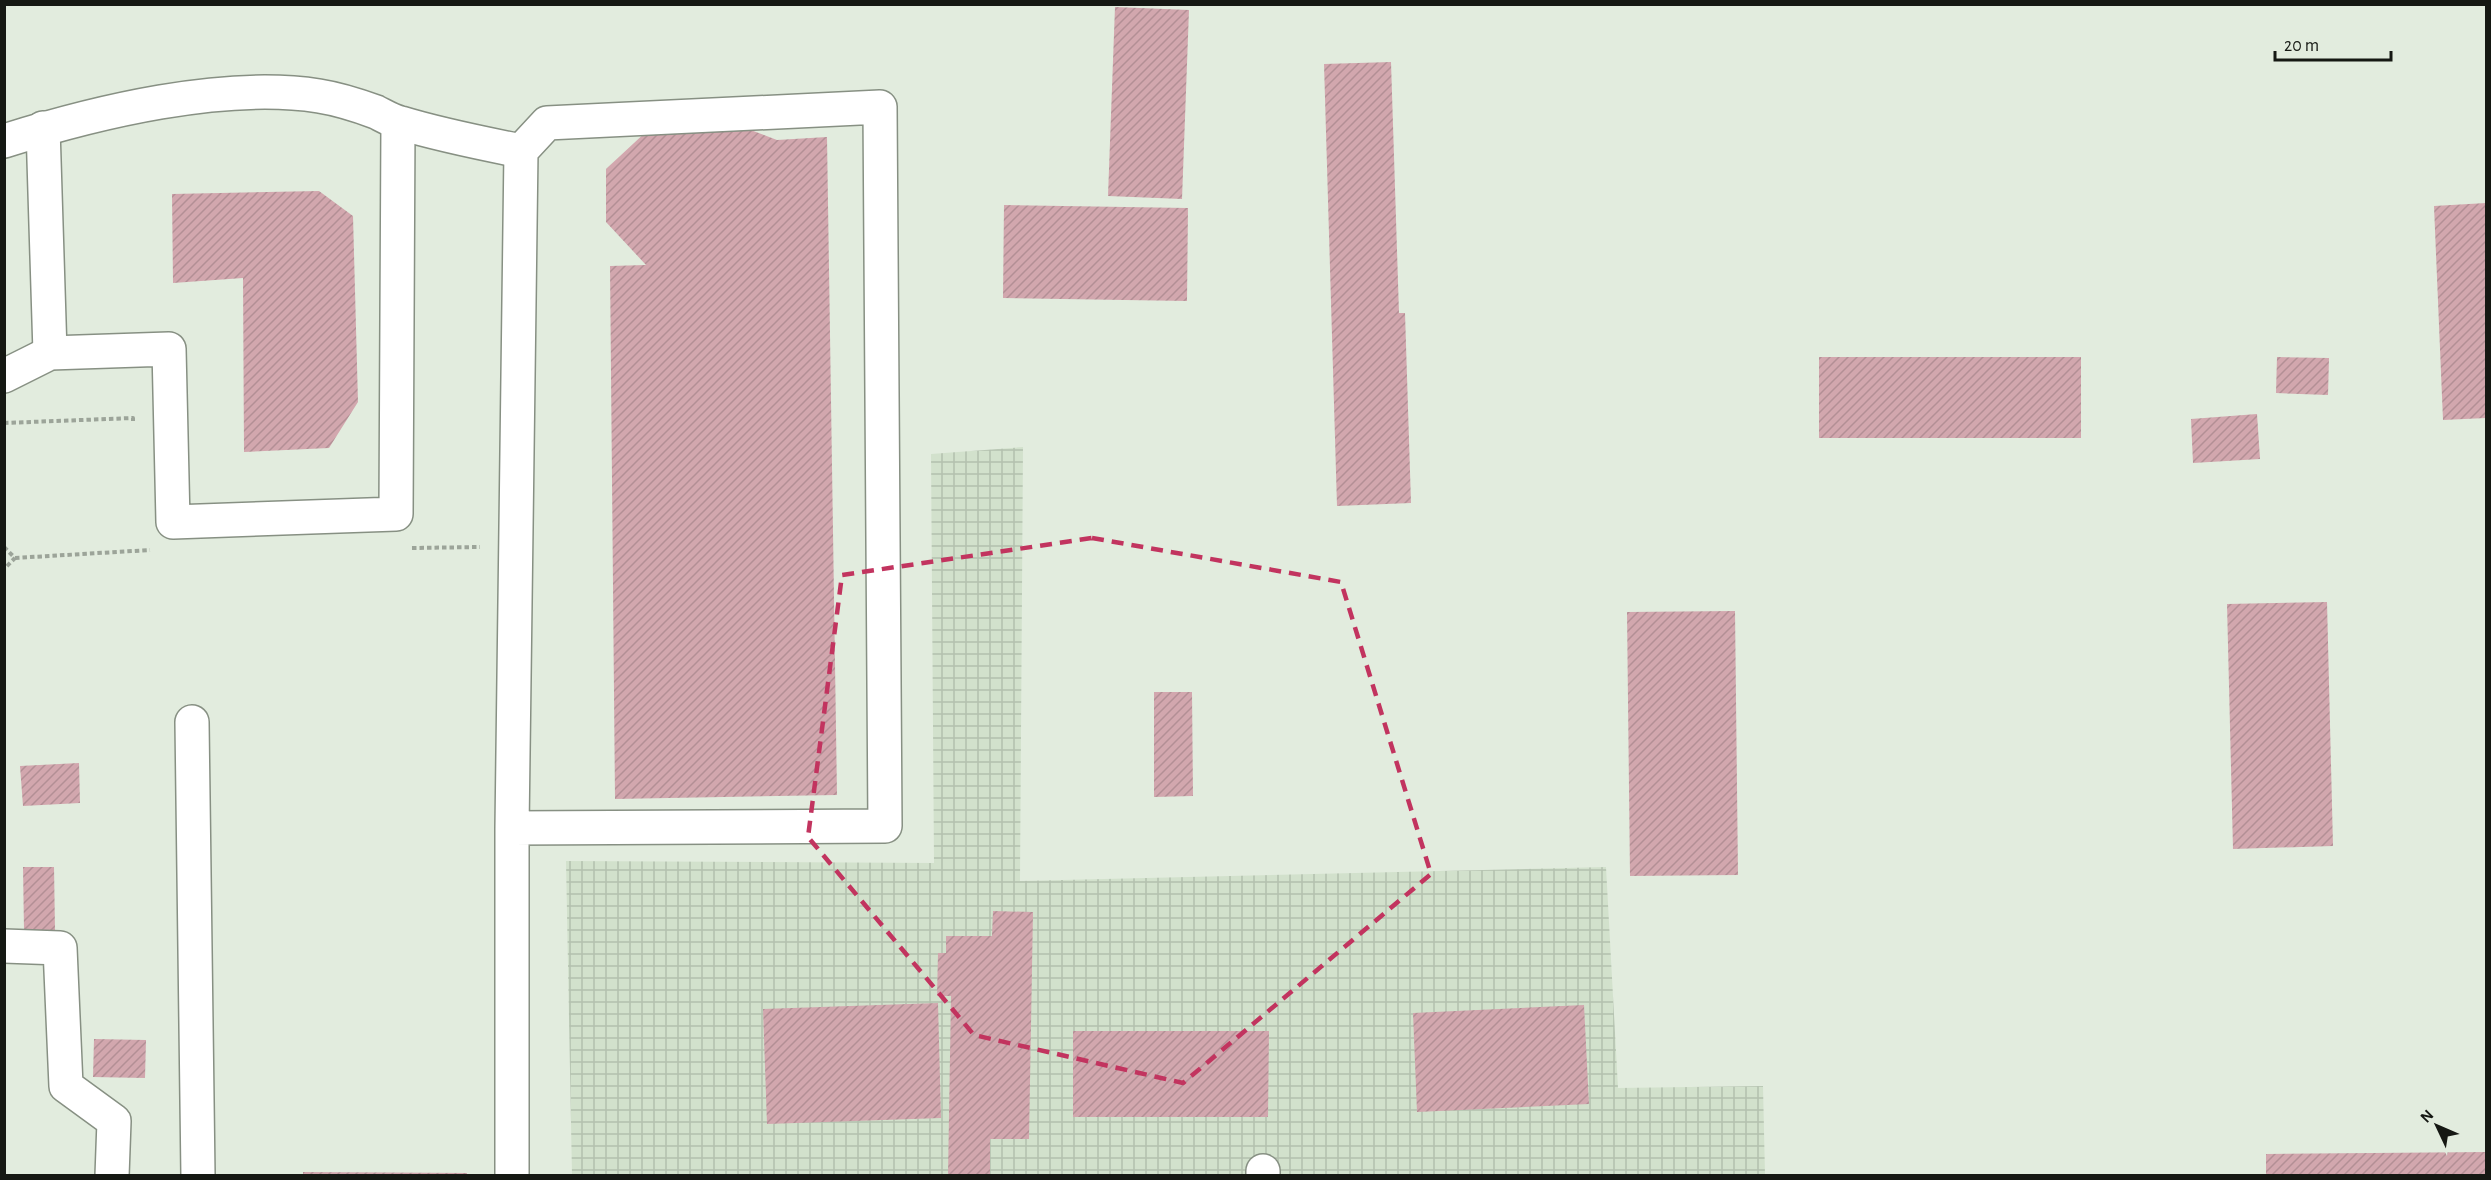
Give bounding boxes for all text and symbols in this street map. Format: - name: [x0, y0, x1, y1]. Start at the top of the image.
- scale bar: [2275, 24, 2390, 62]
- text: 20 m: [2284, 37, 2319, 55]
- north arrow: [2407, 1096, 2467, 1156]
- text: N: [2417, 1107, 2437, 1126]

